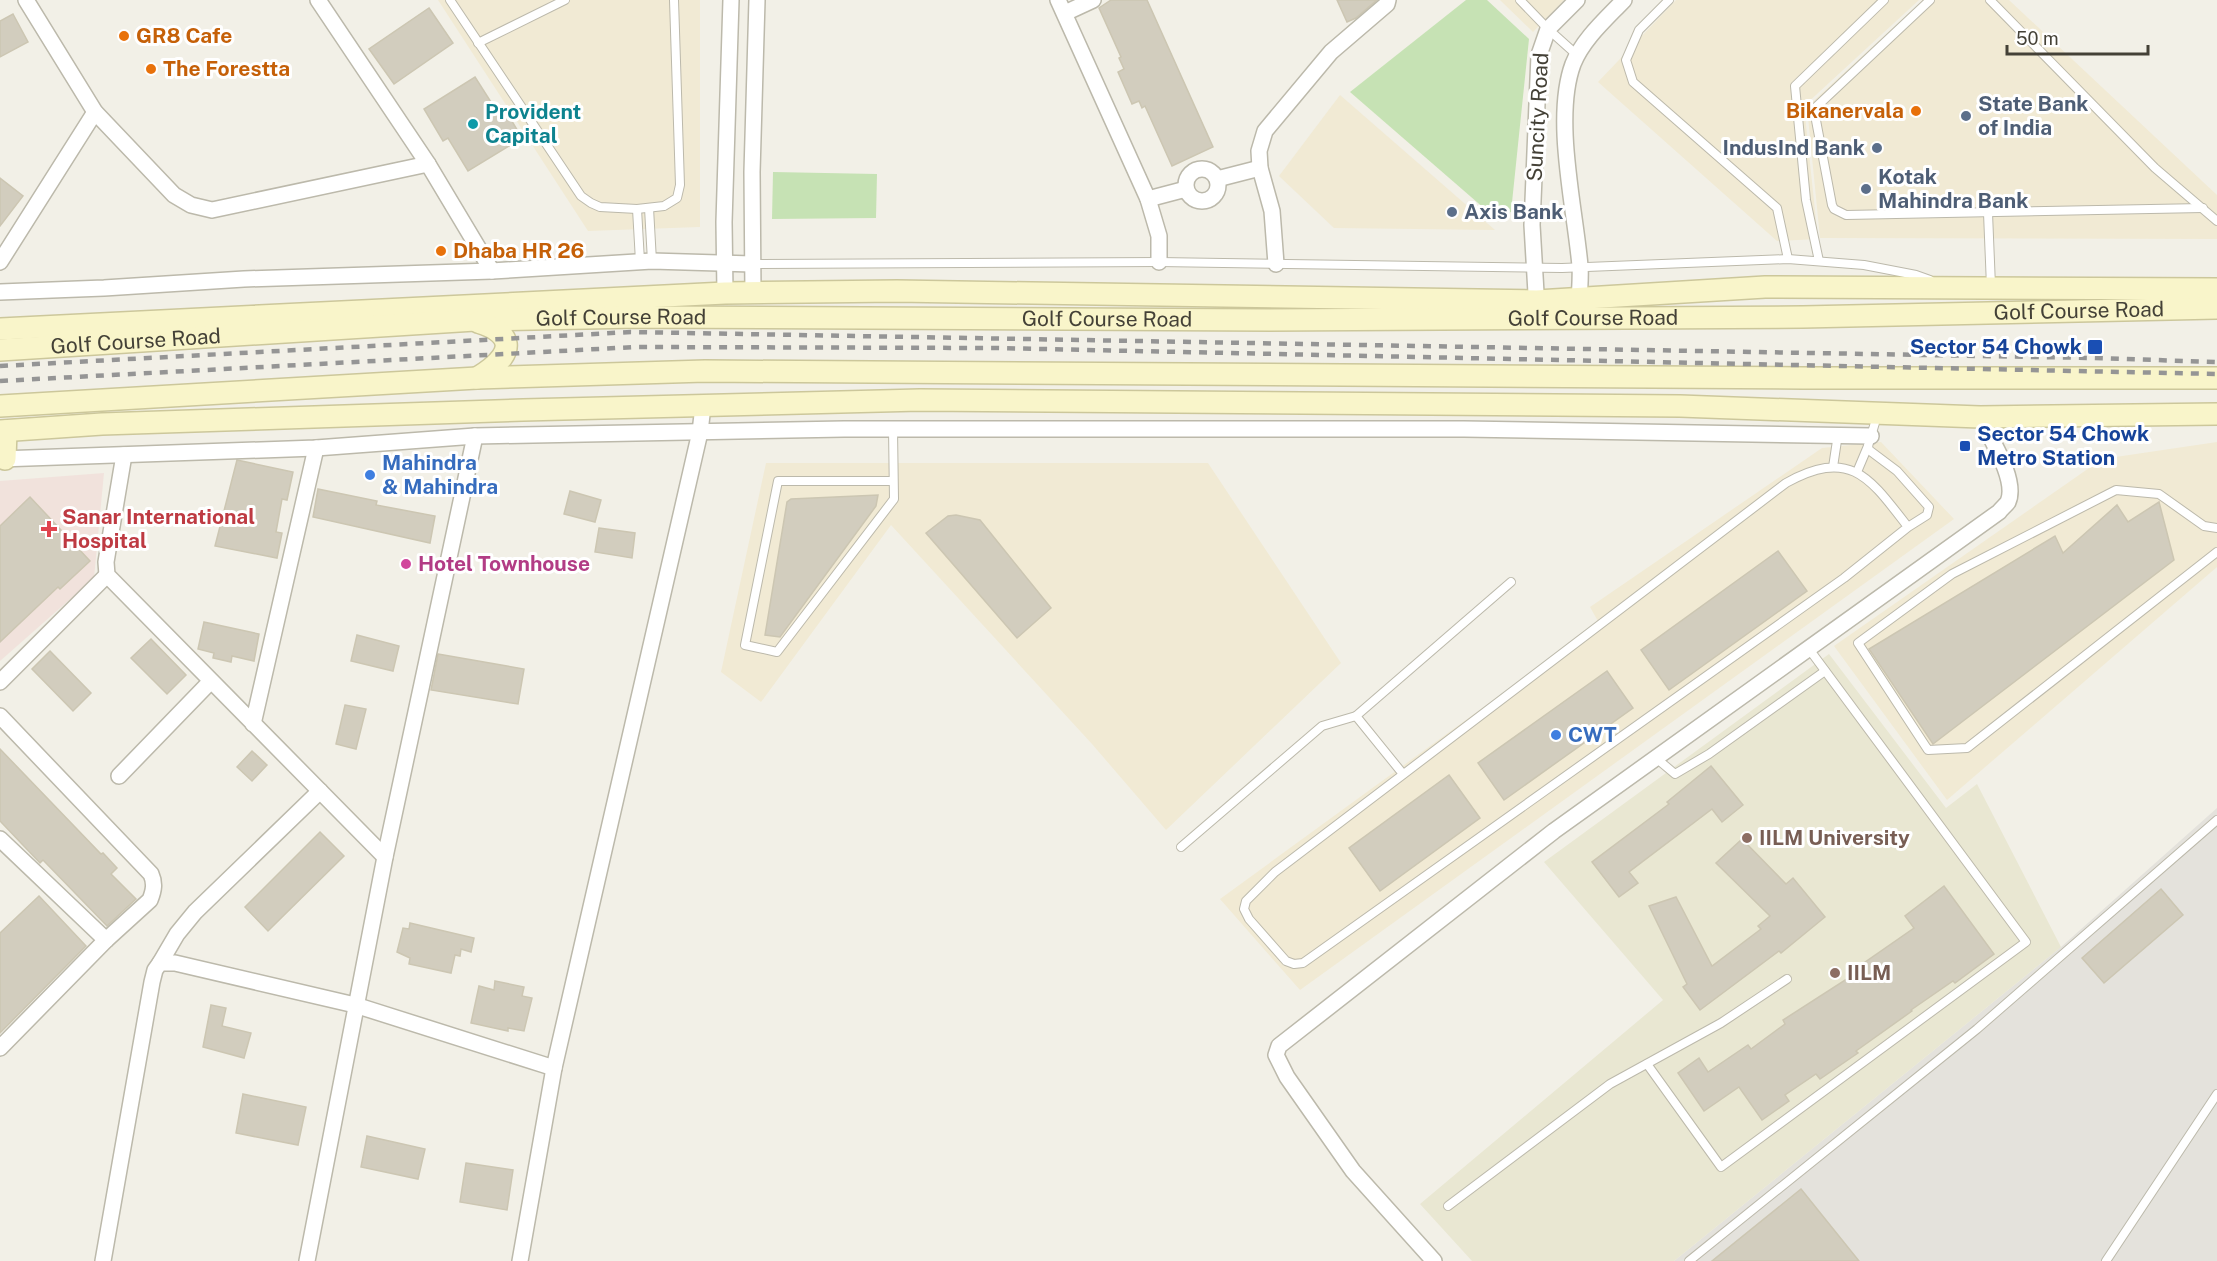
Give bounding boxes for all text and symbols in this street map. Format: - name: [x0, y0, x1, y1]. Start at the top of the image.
- scale bar: [2007, 18, 2148, 56]
- place label: GR8 Cafe: [136, 23, 232, 48]
- text: 50 m: [2016, 28, 2059, 49]
- marker: GR8 Cafe: [117, 29, 131, 43]
- street label: Suncity Road: [1522, 52, 1553, 182]
- place label: The Forestta: [163, 56, 290, 81]
- marker: The Forestta: [144, 62, 158, 76]
- place label: State Bank of India: [1978, 91, 2089, 140]
- place label: Bikanervala: [1786, 98, 1904, 123]
- place label: Provident Capital: [485, 99, 581, 148]
- marker: Bikanervala: [1909, 104, 1923, 118]
- marker: State Bank of India: [1959, 109, 1973, 123]
- marker: Provident Capital: [466, 117, 480, 131]
- place label: IndusInd Bank: [1722, 135, 1865, 160]
- marker: IndusInd Bank: [1870, 141, 1884, 155]
- place label: Kotak Mahindra Bank: [1878, 164, 2028, 213]
- marker: Kotak Mahindra Bank: [1859, 182, 1873, 196]
- place label: Axis Bank: [1464, 199, 1563, 224]
- marker: Axis Bank: [1445, 205, 1459, 219]
- place label: Dhaba HR 26: [453, 238, 584, 263]
- marker: Dhaba HR 26: [434, 244, 448, 258]
- street label: Golf Course Road: [1993, 296, 2165, 325]
- street label: Golf Course Road: [535, 304, 706, 331]
- street label: Golf Course Road: [1508, 305, 1678, 331]
- street label: Golf Course Road: [1022, 306, 1192, 332]
- street label: Golf Course Road: [50, 323, 222, 359]
- place label: Sector 54 Chowk: [1910, 334, 2082, 359]
- marker: Sector 54 Chowk: [2086, 338, 2104, 356]
- place label: Sector 54 Chowk Metro Station: [1977, 421, 2149, 470]
- marker: Sector 54 Chowk Metro Station: [1958, 439, 1972, 453]
- place label: Mahindra & Mahindra: [382, 450, 498, 499]
- marker: Mahindra & Mahindra: [363, 468, 377, 482]
- place label: Sanar International Hospital: [62, 504, 255, 553]
- marker: Sanar International Hospital: [40, 520, 58, 538]
- place label: Hotel Townhouse: [418, 551, 590, 576]
- marker: Hotel Townhouse: [399, 557, 413, 571]
- place label: CWT: [1568, 722, 1617, 747]
- marker: CWT: [1549, 728, 1563, 742]
- place label: IILM University: [1759, 825, 1910, 850]
- marker: IILM University: [1740, 831, 1754, 845]
- place label: IILM: [1847, 960, 1891, 985]
- marker: IILM: [1828, 966, 1842, 980]

